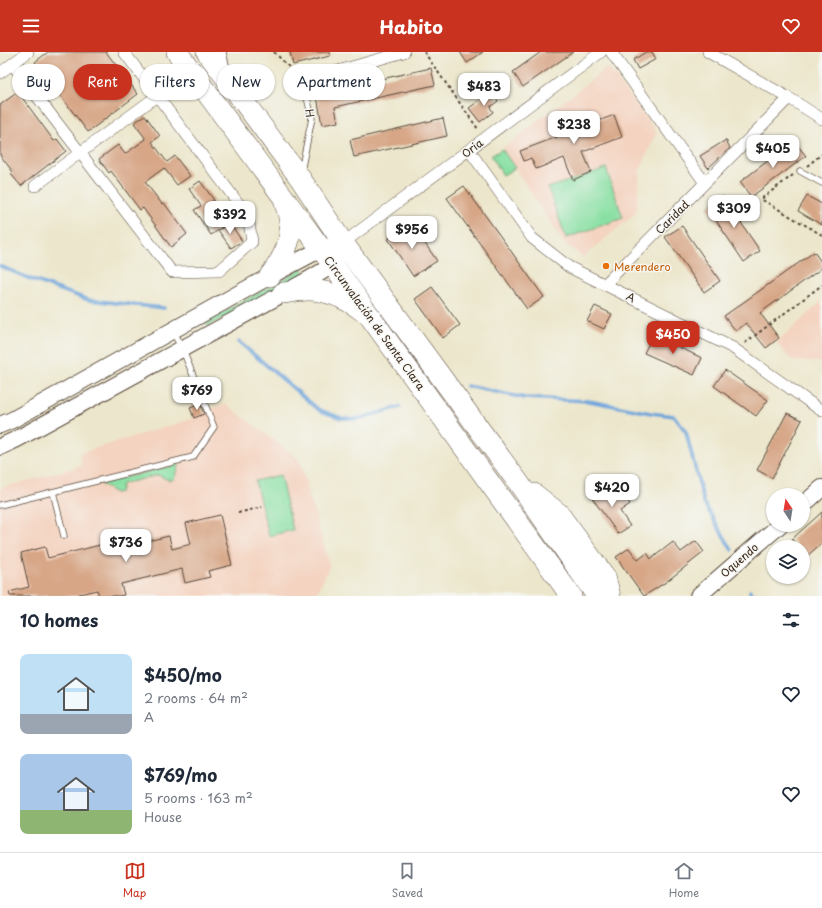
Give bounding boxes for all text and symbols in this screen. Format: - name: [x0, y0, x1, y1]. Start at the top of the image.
- text: Habito: [379, 13, 443, 40]
- icon: menu: [20, 15, 42, 37]
- icon: heart: [780, 15, 802, 37]
- chip: Buy: [12, 64, 65, 100]
- chip: Rent: [73, 64, 132, 100]
- chip: Filters: [140, 64, 209, 100]
- chip: New: [217, 64, 275, 100]
- chip: Apartment: [283, 64, 385, 100]
- pin: $483: [460, 73, 508, 107]
- text: $483: [467, 76, 501, 95]
- street label: H: [301, 108, 319, 118]
- pin: $238: [550, 111, 598, 145]
- text: $238: [557, 114, 591, 133]
- street label: Oria: [458, 134, 487, 162]
- pin: $405: [749, 135, 797, 169]
- text: $405: [755, 138, 791, 157]
- pin: $309: [710, 195, 758, 229]
- street label: Caridad: [651, 196, 693, 238]
- text: $309: [717, 198, 751, 217]
- pin: $392: [206, 201, 254, 235]
- text: $392: [213, 204, 247, 223]
- pin: $956: [388, 216, 436, 250]
- text: $956: [395, 219, 429, 238]
- street label: Circunvalación de Santa Clara: [320, 252, 430, 394]
- place label: Merendero: [614, 258, 671, 275]
- marker: Merendero: [601, 261, 611, 271]
- street label: A: [623, 288, 639, 307]
- pin: $450: [649, 321, 697, 355]
- text: $450: [656, 324, 691, 343]
- pin: $769: [173, 377, 221, 411]
- text: $769: [181, 380, 213, 399]
- pin: $420: [588, 474, 636, 508]
- text: $420: [594, 477, 630, 496]
- north arrow: [766, 488, 810, 532]
- map controls: [766, 488, 810, 584]
- pin: $736: [102, 529, 150, 563]
- text: $736: [109, 532, 143, 551]
- street label: Oquendo: [716, 539, 762, 581]
- button: layers: [766, 540, 810, 584]
- text: 10 homes: [20, 607, 98, 633]
- icon: filters: [780, 609, 802, 631]
- text: $450/mo: [144, 662, 222, 688]
- icon: home: [52, 670, 100, 718]
- icon: heart: [780, 683, 802, 705]
- text: 2 rooms · 64 m²: [144, 688, 248, 707]
- text: A: [144, 707, 154, 726]
- text: $769/mo: [144, 762, 217, 788]
- icon: home: [52, 770, 100, 818]
- icon: heart: [780, 783, 802, 805]
- text: 5 rooms · 163 m²: [144, 788, 253, 807]
- text: House: [144, 807, 182, 826]
- tab: Map: [123, 860, 146, 901]
- tab: Saved: [392, 860, 423, 901]
- tab: Home: [669, 860, 699, 901]

